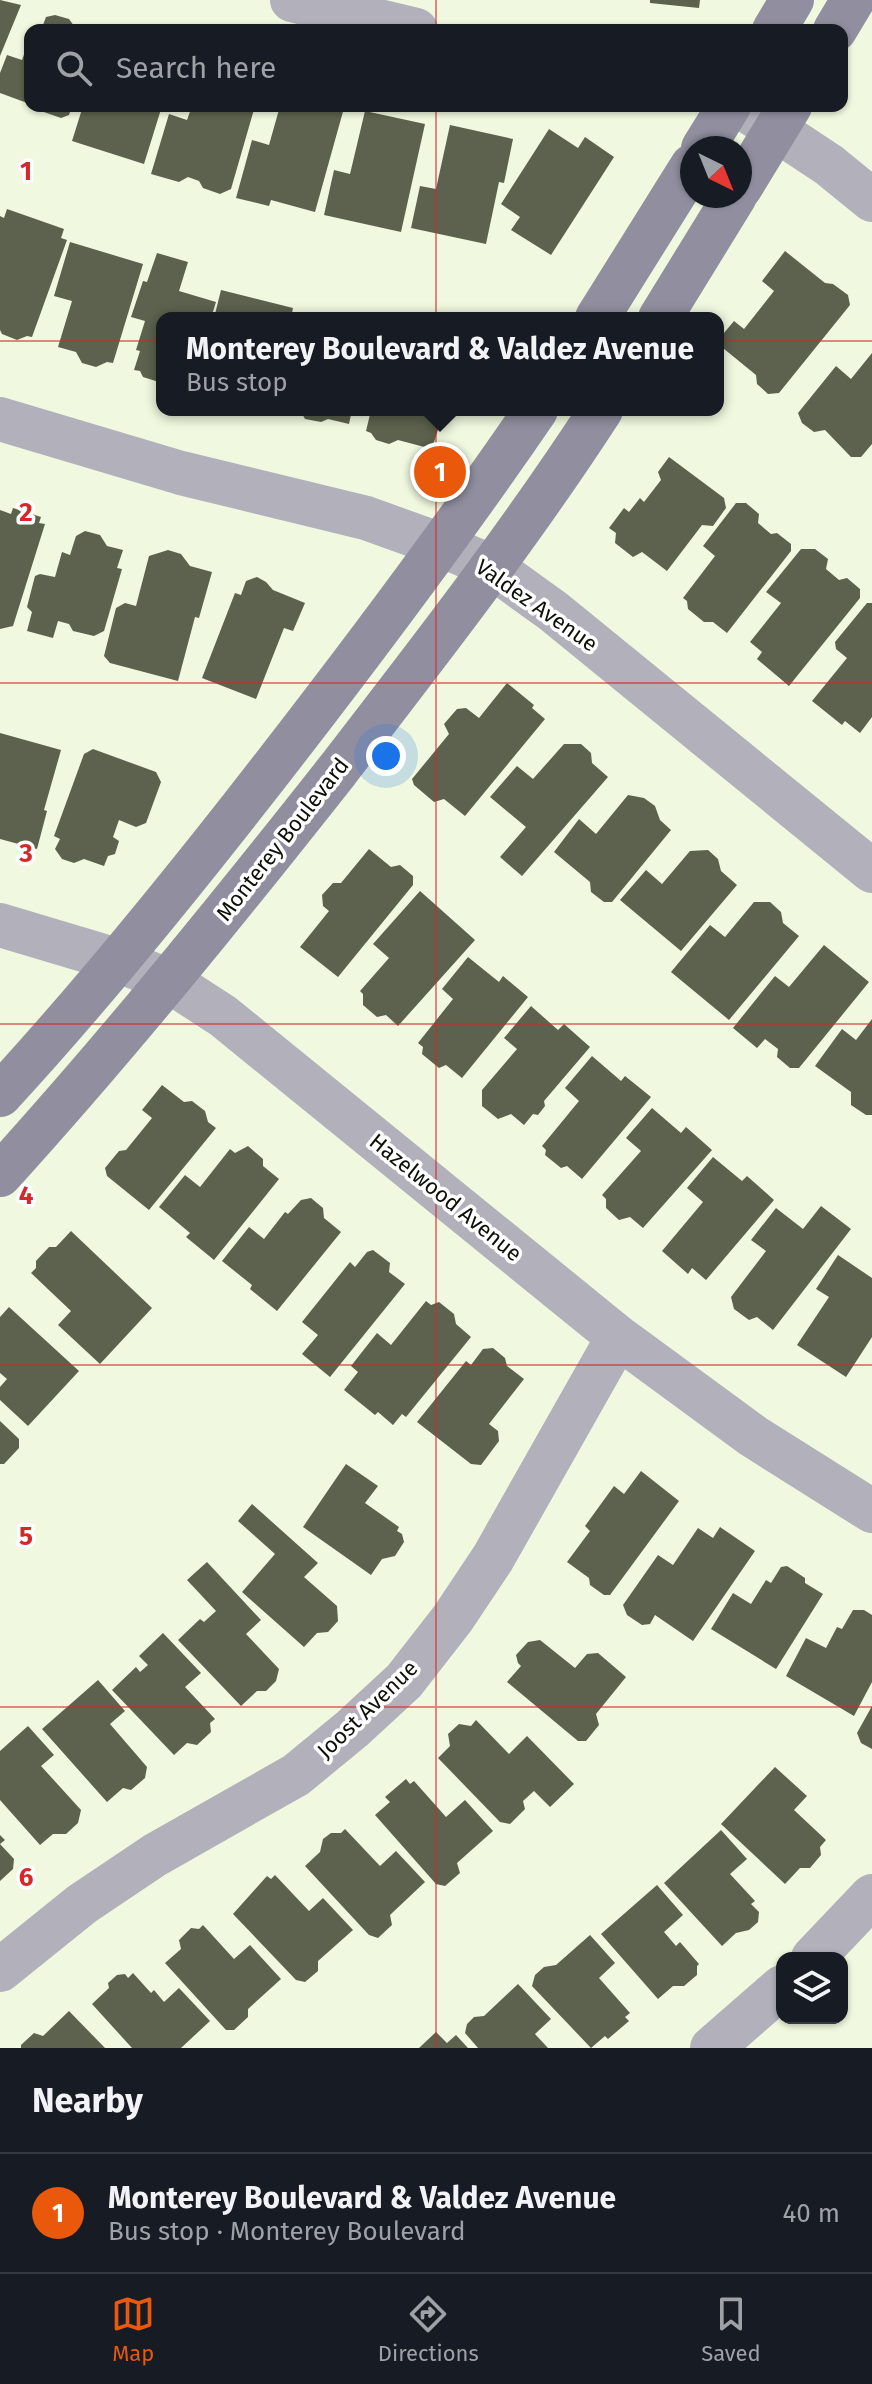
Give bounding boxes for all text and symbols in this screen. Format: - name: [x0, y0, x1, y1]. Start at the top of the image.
- search box: [24, 24, 848, 112]
- icon: search: [52, 46, 96, 90]
- text: Search here: [116, 50, 276, 86]
- north arrow: [680, 136, 752, 208]
- text: 1: [20, 156, 32, 187]
- popup: [156, 312, 724, 416]
- text: Monterey Boulevard & Valdez Avenue: [186, 331, 694, 367]
- text: Bus stop: [186, 367, 288, 398]
- pin: 1: [414, 442, 466, 502]
- text: 2: [19, 497, 33, 528]
- street label: Valdez Avenue: [470, 553, 603, 657]
- your location: [366, 736, 406, 776]
- street label: Monterey Boulevard: [210, 752, 354, 926]
- text: 3: [18, 838, 33, 869]
- street label: Hazelwood Avenue: [364, 1128, 527, 1267]
- text: 4: [19, 1180, 34, 1211]
- text: 5: [19, 1521, 33, 1552]
- street label: Joost Avenue: [311, 1655, 423, 1764]
- text: 6: [19, 1862, 34, 1893]
- map controls: [776, 1952, 848, 2024]
- button: layers: [776, 1952, 848, 2024]
- text: Nearby: [32, 2080, 143, 2121]
- text: Monterey Boulevard & Valdez Avenue: [108, 2180, 616, 2216]
- text: 1: [52, 2198, 64, 2229]
- text: 40 m: [782, 2198, 840, 2229]
- text: Bus stop · Monterey Boulevard: [108, 2216, 466, 2247]
- tab: Map: [111, 2292, 155, 2367]
- tab: Directions: [378, 2292, 479, 2367]
- tab: Saved: [701, 2292, 761, 2367]

